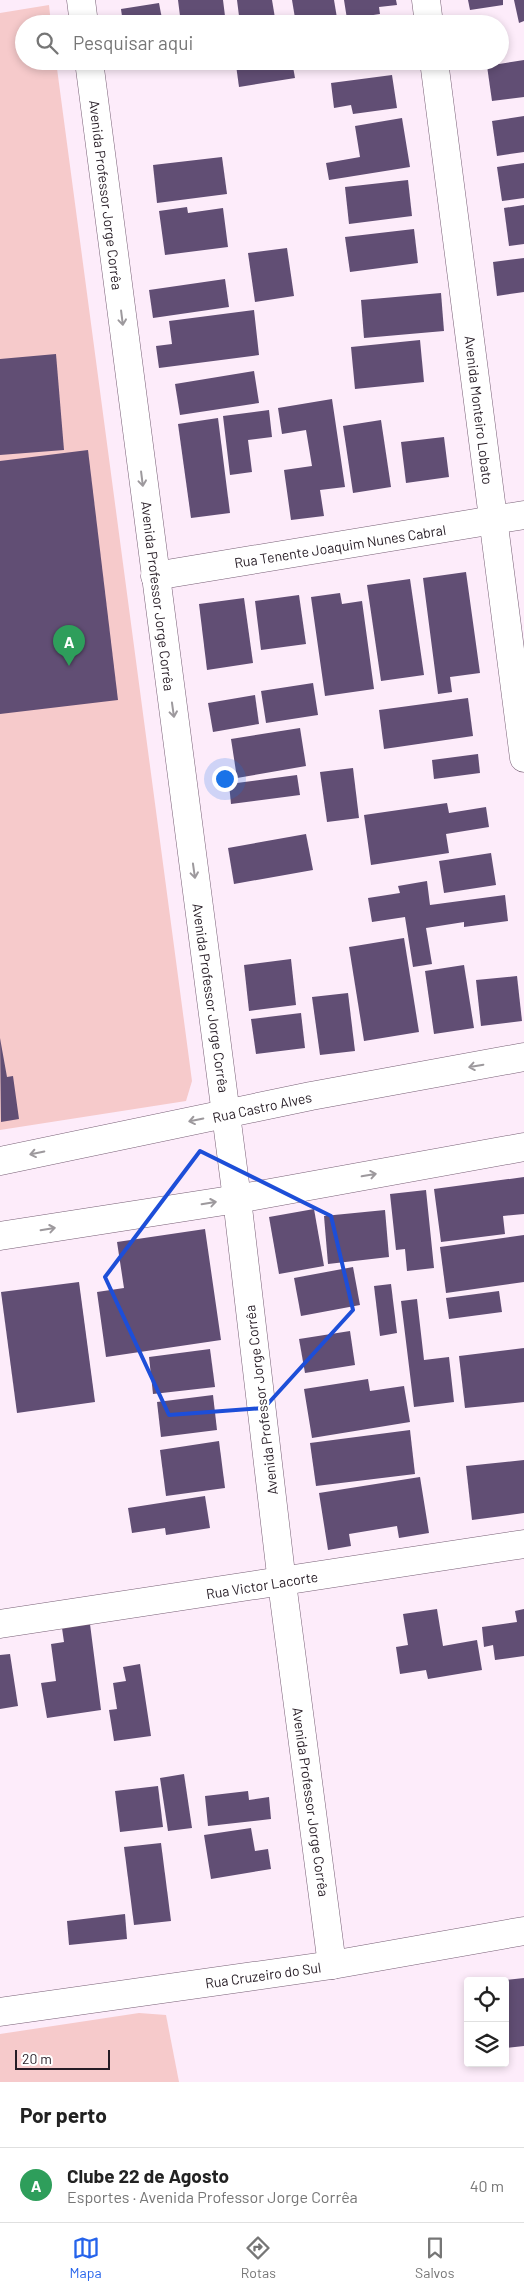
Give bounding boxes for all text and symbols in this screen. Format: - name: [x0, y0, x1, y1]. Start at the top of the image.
- search box: [15, 15, 509, 70]
- icon: search: [33, 29, 61, 57]
- text: Pesquisar aqui: [73, 31, 193, 54]
- street label: Avenida Professor Jorge Corrêa: [86, 99, 126, 291]
- one-way arrow: [117, 310, 127, 326]
- street label: Avenida Monteiro Lobato: [461, 334, 497, 486]
- one-way arrow: [138, 471, 148, 487]
- street label: Avenida Professor Jorge Corrêa: [138, 500, 178, 692]
- street label: Rua Tenente Joaquim Nunes Cabral: [233, 521, 447, 571]
- pin: A: [53, 625, 85, 666]
- one-way arrow: [168, 701, 178, 717]
- your location: [212, 766, 238, 792]
- one-way arrow: [189, 862, 199, 878]
- street label: Avenida Professor Jorge Corrêa: [189, 902, 233, 1094]
- one-way arrow: [468, 1061, 484, 1071]
- street label: Rua Castro Alves: [211, 1088, 313, 1126]
- one-way arrow: [189, 1116, 205, 1126]
- one-way arrow: [30, 1149, 46, 1159]
- one-way arrow: [360, 1170, 376, 1180]
- one-way arrow: [200, 1198, 216, 1208]
- one-way arrow: [40, 1223, 56, 1233]
- street label: Avenida Professor Jorge Corrêa: [241, 1304, 281, 1496]
- street label: Rua Victor Lacorte: [205, 1568, 319, 1602]
- street label: Avenida Professor Jorge Corrêa: [289, 1706, 333, 1898]
- street label: Rua Cruzeiro do Sul: [204, 1958, 322, 1992]
- map controls: [464, 1977, 509, 2067]
- button: locate: [464, 1977, 509, 2022]
- button: layers: [464, 2022, 509, 2067]
- scale bar: [15, 2047, 110, 2070]
- text: 20 m: [22, 2050, 52, 2067]
- text: Por perto: [20, 2102, 107, 2127]
- text: Clube 22 de Agosto: [67, 2164, 229, 2187]
- text: A: [31, 2176, 41, 2195]
- text: 40 m: [470, 2176, 504, 2195]
- text: Esportes · Avenida Professor Jorge Corrêa: [67, 2187, 358, 2206]
- tab: Mapa: [70, 2234, 102, 2281]
- tab: Rotas: [241, 2234, 276, 2281]
- tab: Salvos: [415, 2234, 454, 2281]

